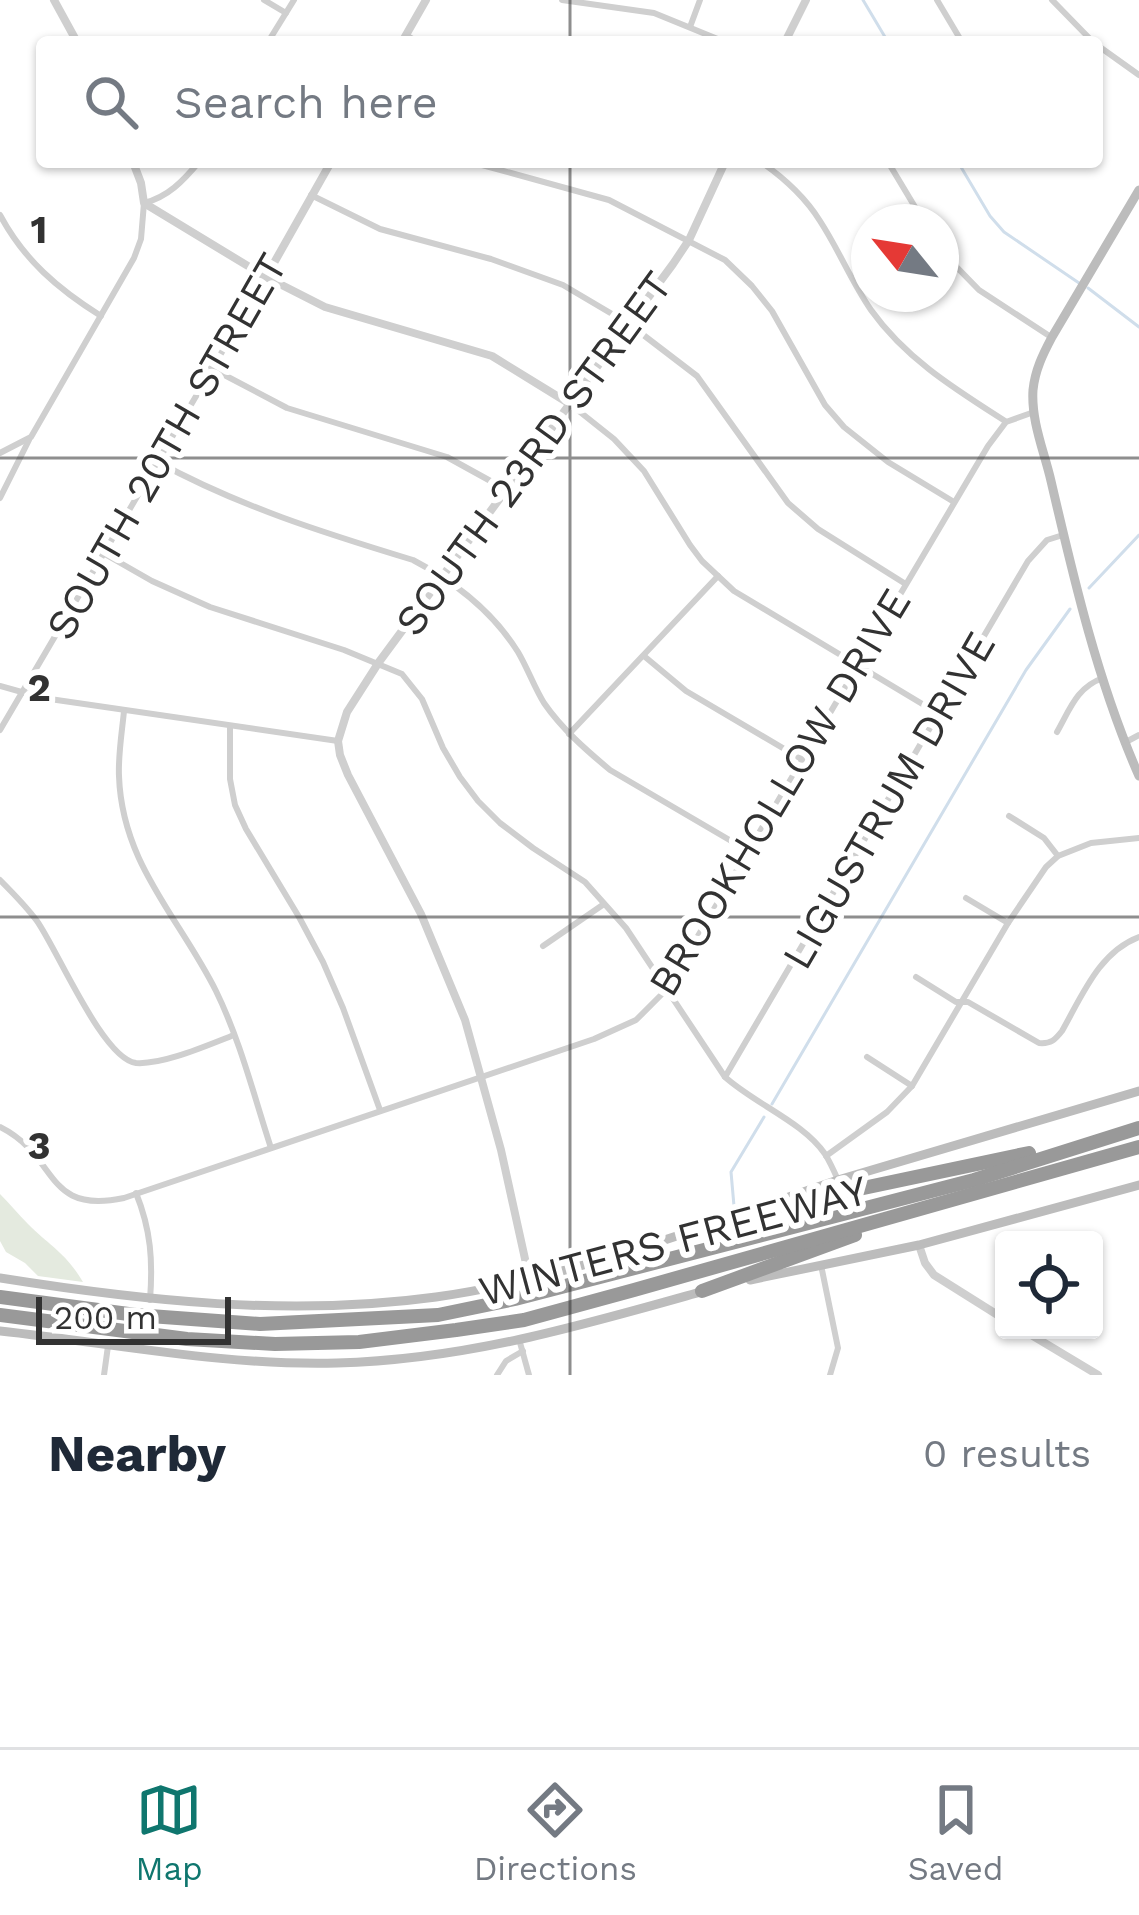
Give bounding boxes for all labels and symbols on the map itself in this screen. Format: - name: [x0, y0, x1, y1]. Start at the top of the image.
- north arrow: [851, 204, 959, 312]
- text: 1: [31, 207, 47, 252]
- street label: SOUTH 20TH STREET: [36, 244, 297, 648]
- street label: SOUTH 23RD STREET: [385, 262, 682, 645]
- street label: BROOKHOLLOW DRIVE: [638, 580, 921, 1005]
- street label: LIGUSTRUM DRIVE: [772, 623, 1005, 978]
- text: 2: [27, 665, 51, 710]
- text: 3: [27, 1123, 51, 1168]
- street label: WINTERS FREEWAY: [474, 1165, 873, 1316]
- scale bar: [36, 1291, 231, 1344]

